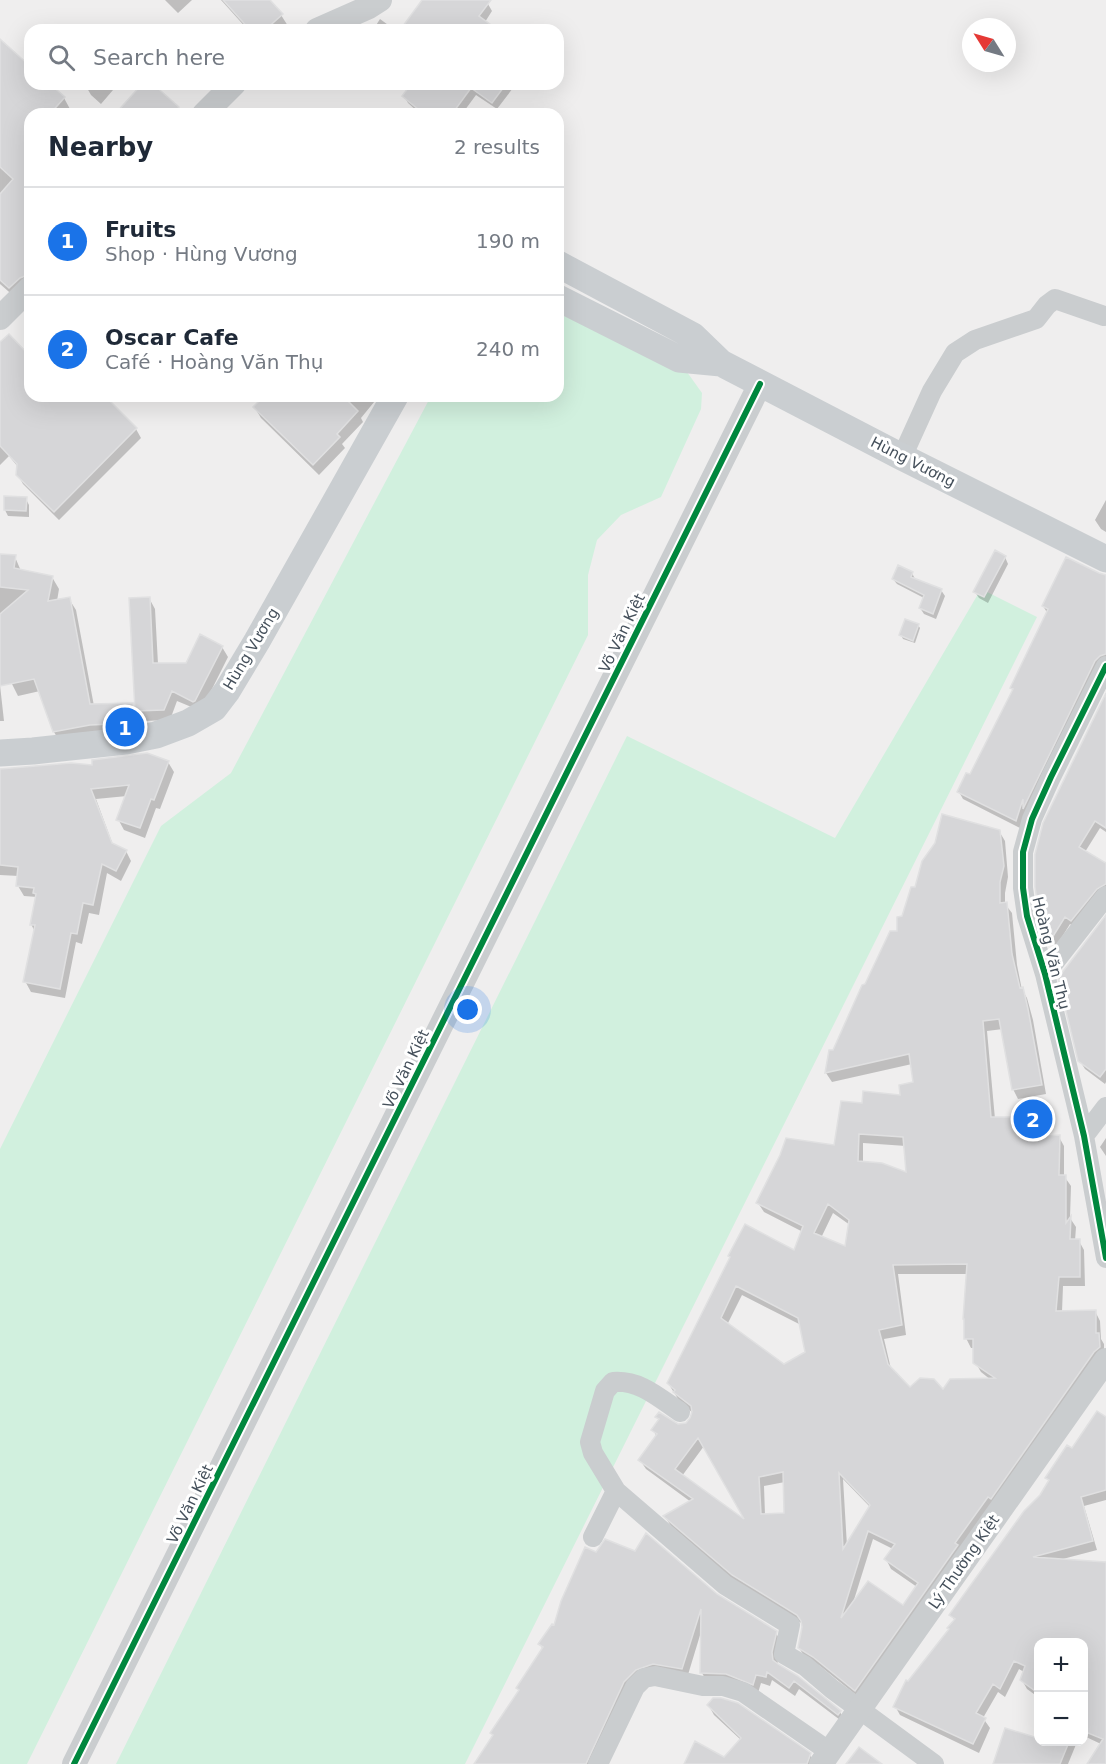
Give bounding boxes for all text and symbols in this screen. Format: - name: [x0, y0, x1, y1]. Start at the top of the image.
- north arrow: [962, 18, 1016, 72]
- search box: [24, 24, 564, 90]
- icon: search: [45, 41, 78, 74]
- text: Search here: [93, 45, 225, 70]
- text: Nearby: [48, 132, 153, 162]
- text: 2 results: [454, 135, 540, 159]
- text: Fruits: [105, 217, 176, 242]
- text: 1: [61, 229, 74, 253]
- text: 190 m: [476, 229, 540, 253]
- text: Shop · Hùng Vương: [105, 242, 298, 266]
- text: Oscar Cafe: [105, 325, 239, 350]
- text: 2: [61, 337, 74, 361]
- text: 240 m: [476, 337, 540, 361]
- text: Café · Hoàng Văn Thụ: [105, 350, 323, 374]
- street label: Hùng Vương: [868, 433, 958, 491]
- street label: Võ Văn Kiệt: [595, 590, 649, 676]
- street label: Hùng Vương: [219, 605, 283, 693]
- pin: 1: [106, 704, 144, 750]
- street label: Hoàng Văn Thụ: [1028, 895, 1074, 1011]
- your location: [453, 995, 482, 1024]
- street label: Võ Văn Kiệt: [379, 1026, 433, 1112]
- pin: 2: [1014, 1096, 1052, 1142]
- street label: Võ Văn Kiệt: [163, 1461, 217, 1547]
- street label: Lý Thường Kiệt: [925, 1511, 1003, 1613]
- map controls: [1034, 1638, 1088, 1746]
- button: +: [1034, 1638, 1088, 1692]
- button: −: [1034, 1692, 1088, 1746]

